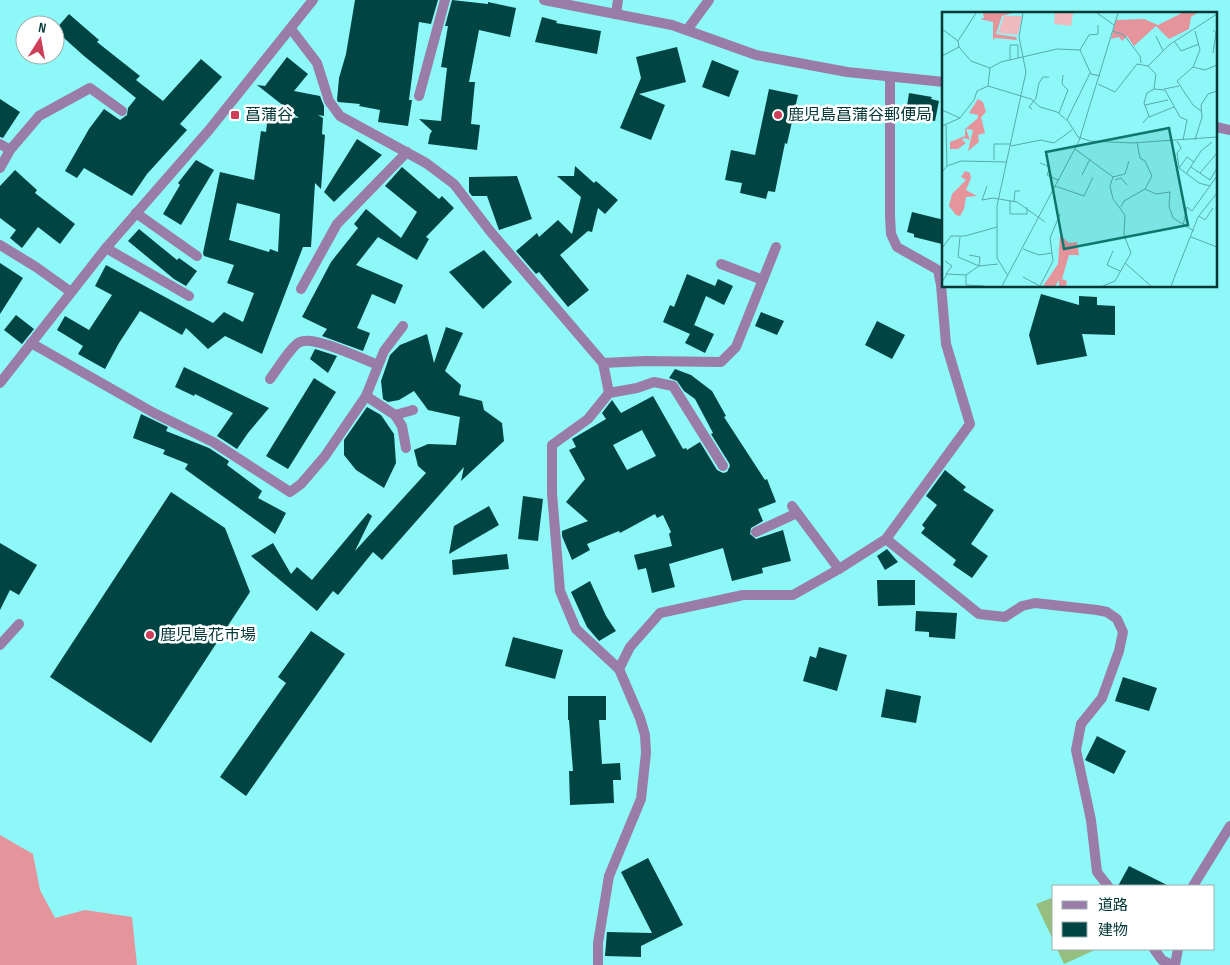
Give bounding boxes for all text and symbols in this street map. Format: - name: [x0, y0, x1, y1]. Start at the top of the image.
- inset map: [942, 12, 1218, 288]
- north arrow: [15, 15, 65, 65]
- text: N: [37, 19, 48, 37]
- place label: 菖蒲谷: [245, 106, 293, 125]
- place label: 鹿児島菖蒲谷郵便局: [788, 106, 932, 125]
- marker: 菖蒲谷: [229, 109, 241, 121]
- marker: 鹿児島菖蒲谷郵便局: [772, 109, 784, 121]
- place label: 鹿児島花市場: [160, 626, 256, 645]
- marker: 鹿児島花市場: [144, 629, 156, 641]
- legend: [1052, 885, 1215, 950]
- text: 道路: [1098, 896, 1128, 915]
- text: 建物: [1098, 921, 1128, 940]

